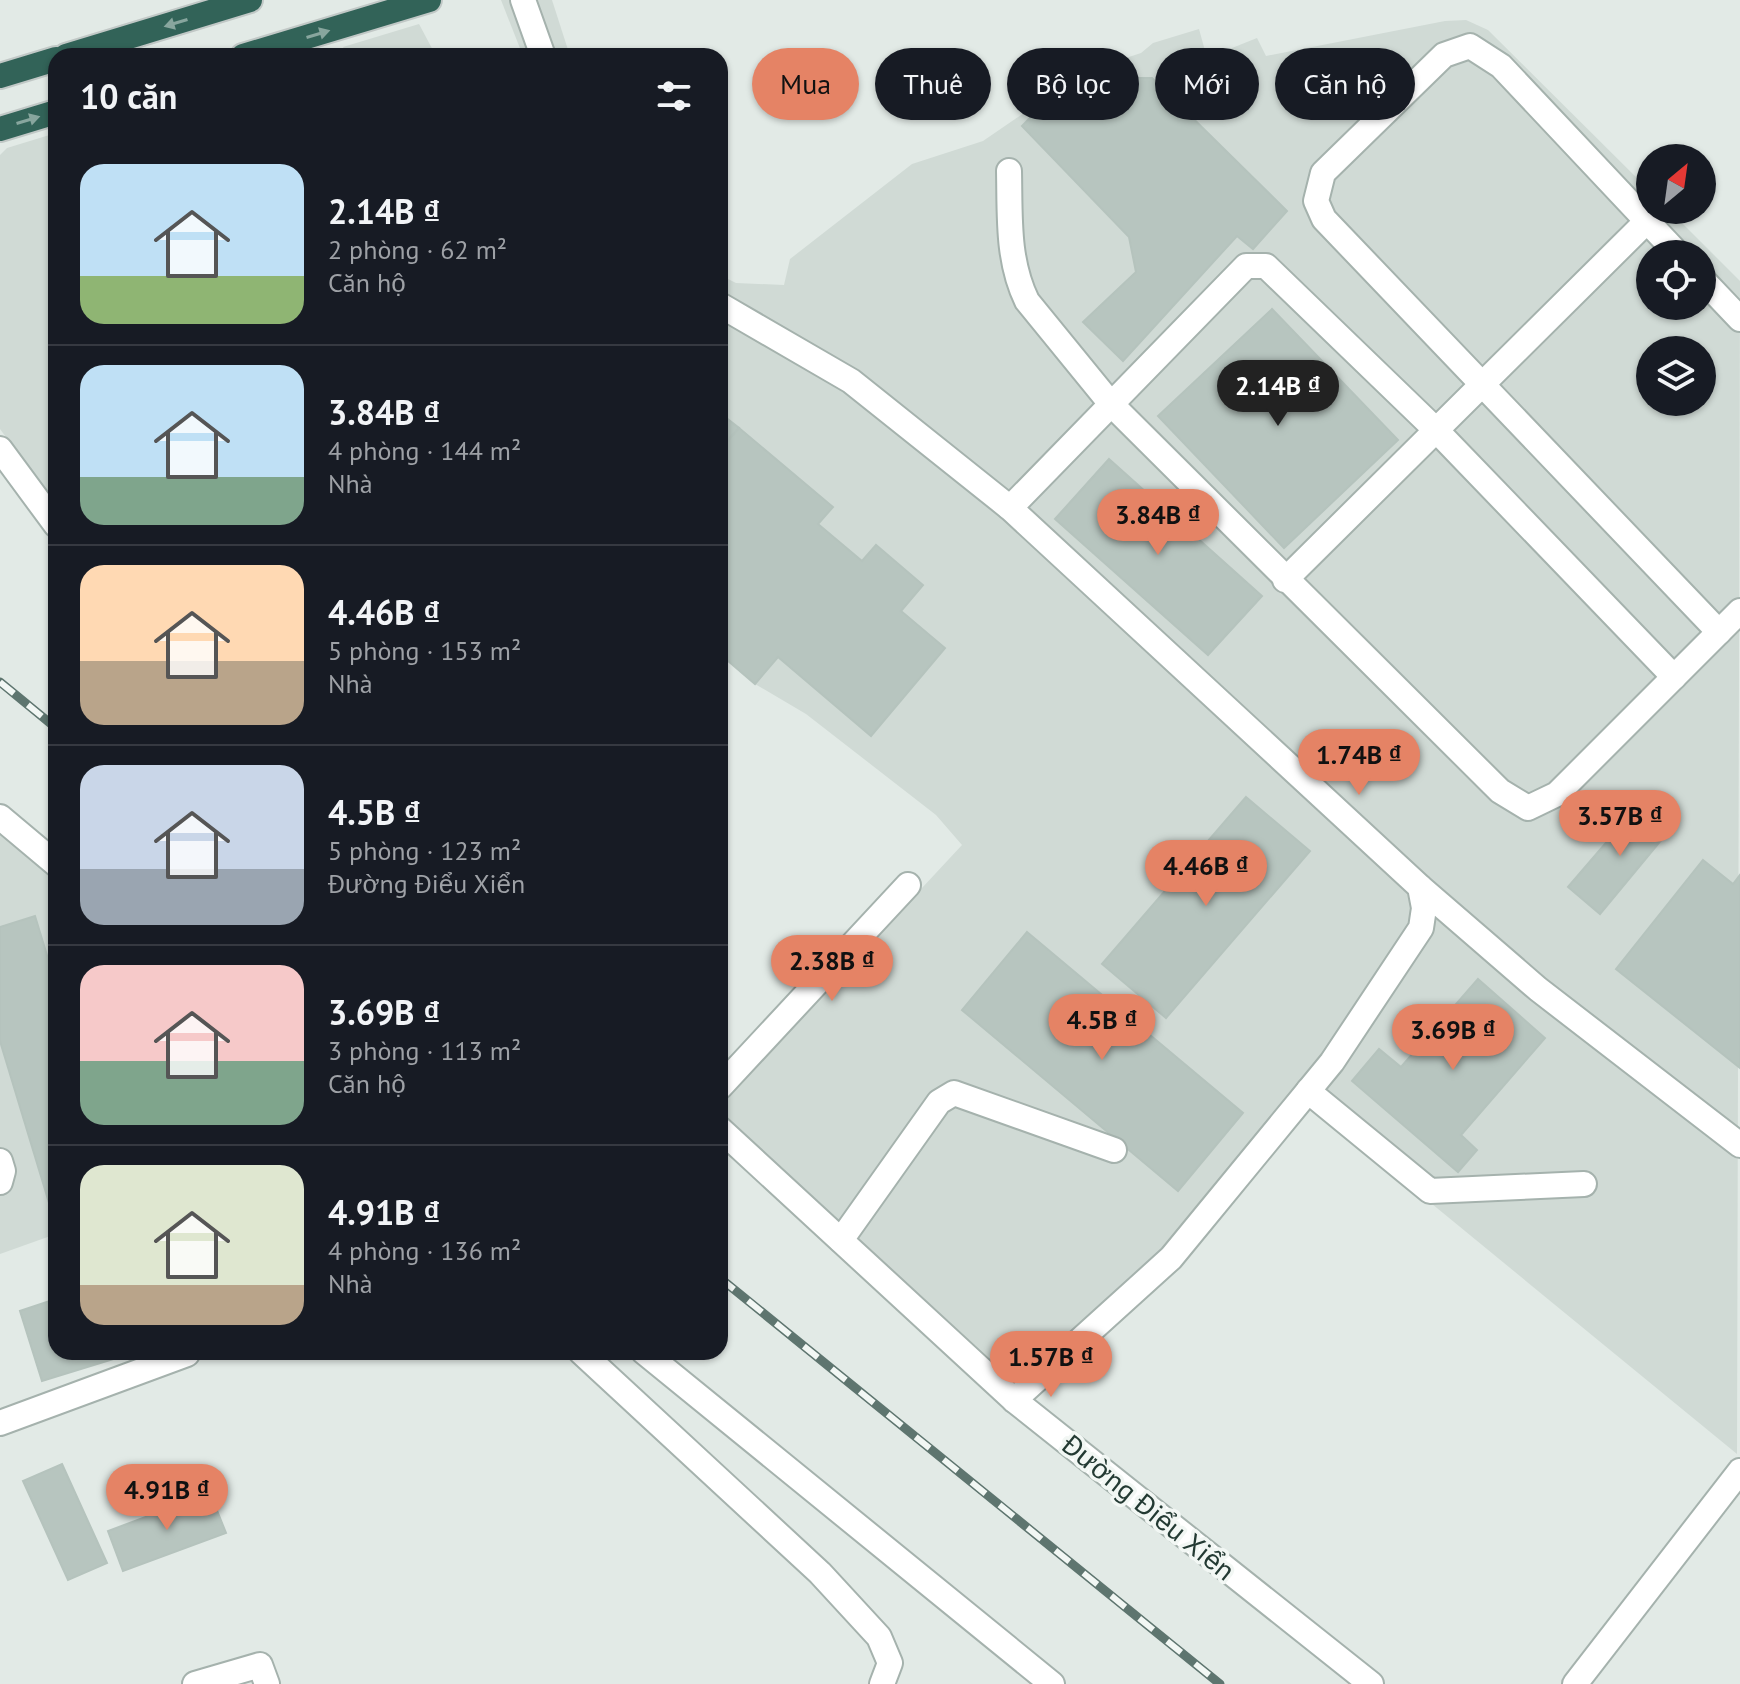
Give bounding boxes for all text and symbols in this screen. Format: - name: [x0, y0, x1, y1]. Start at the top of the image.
- one-way arrow: [163, 17, 187, 30]
- one-way arrow: [306, 27, 330, 40]
- chip: Mua: [752, 48, 859, 120]
- chip: Thuê: [875, 48, 991, 120]
- chip: Bộ lọc: [1007, 48, 1139, 120]
- chip: Mới: [1155, 48, 1259, 120]
- chip: Căn hộ: [1275, 48, 1415, 120]
- text: 10 căn: [80, 74, 177, 118]
- icon: filters: [652, 74, 696, 118]
- one-way arrow: [16, 113, 40, 126]
- north arrow: [1636, 144, 1716, 224]
- map controls: [1636, 144, 1716, 416]
- text: 2.14B ₫: [328, 189, 440, 233]
- icon: home: [144, 196, 240, 292]
- text: 2 phòng · 62 m²: [328, 233, 507, 266]
- button: locate: [1636, 240, 1716, 320]
- text: Căn hộ: [328, 266, 406, 299]
- button: layers: [1636, 336, 1716, 416]
- pin: 2.14B ₫: [1204, 360, 1352, 428]
- text: 2.14B ₫: [1235, 369, 1321, 402]
- text: 3.84B ₫: [328, 390, 440, 434]
- icon: home: [144, 397, 240, 493]
- text: 4 phòng · 144 m²: [328, 434, 521, 467]
- text: Nhà: [328, 467, 373, 500]
- pin: 3.84B ₫: [1084, 489, 1232, 557]
- text: 3.84B ₫: [1115, 498, 1201, 531]
- text: 4.46B ₫: [328, 590, 440, 634]
- icon: home: [144, 597, 240, 693]
- text: 5 phòng · 153 m²: [328, 634, 521, 667]
- text: Nhà: [328, 667, 373, 700]
- pin: 1.74B ₫: [1285, 729, 1433, 797]
- text: 1.74B ₫: [1316, 738, 1402, 771]
- text: 4.5B ₫: [328, 790, 421, 834]
- pin: 3.57B ₫: [1546, 790, 1694, 858]
- icon: home: [144, 797, 240, 893]
- text: 3.57B ₫: [1577, 799, 1663, 832]
- text: 5 phòng · 123 m²: [328, 834, 521, 867]
- pin: 4.46B ₫: [1132, 840, 1280, 908]
- text: 4.46B ₫: [1163, 849, 1249, 882]
- text: Đường Điểu Xiển: [328, 867, 525, 900]
- pin: 2.38B ₫: [758, 935, 906, 1003]
- text: 2.38B ₫: [789, 944, 875, 977]
- text: 3.69B ₫: [328, 990, 440, 1034]
- pin: 4.5B ₫: [1037, 994, 1167, 1062]
- icon: home: [144, 997, 240, 1093]
- text: 4.5B ₫: [1066, 1003, 1138, 1036]
- pin: 3.69B ₫: [1379, 1004, 1527, 1072]
- text: 3.69B ₫: [1410, 1013, 1496, 1046]
- text: 3 phòng · 113 m²: [328, 1034, 521, 1067]
- text: Căn hộ: [328, 1067, 406, 1100]
- text: 4.91B ₫: [328, 1190, 440, 1234]
- icon: home: [144, 1197, 240, 1293]
- text: 4 phòng · 136 m²: [328, 1234, 521, 1267]
- text: Nhà: [328, 1267, 373, 1300]
- pin: 1.57B ₫: [977, 1331, 1125, 1399]
- text: 1.57B ₫: [1008, 1340, 1094, 1373]
- street label: Đường Điểu Xiển: [1054, 1425, 1243, 1588]
- pin: 4.91B ₫: [93, 1464, 241, 1532]
- text: 4.91B ₫: [124, 1473, 210, 1506]

